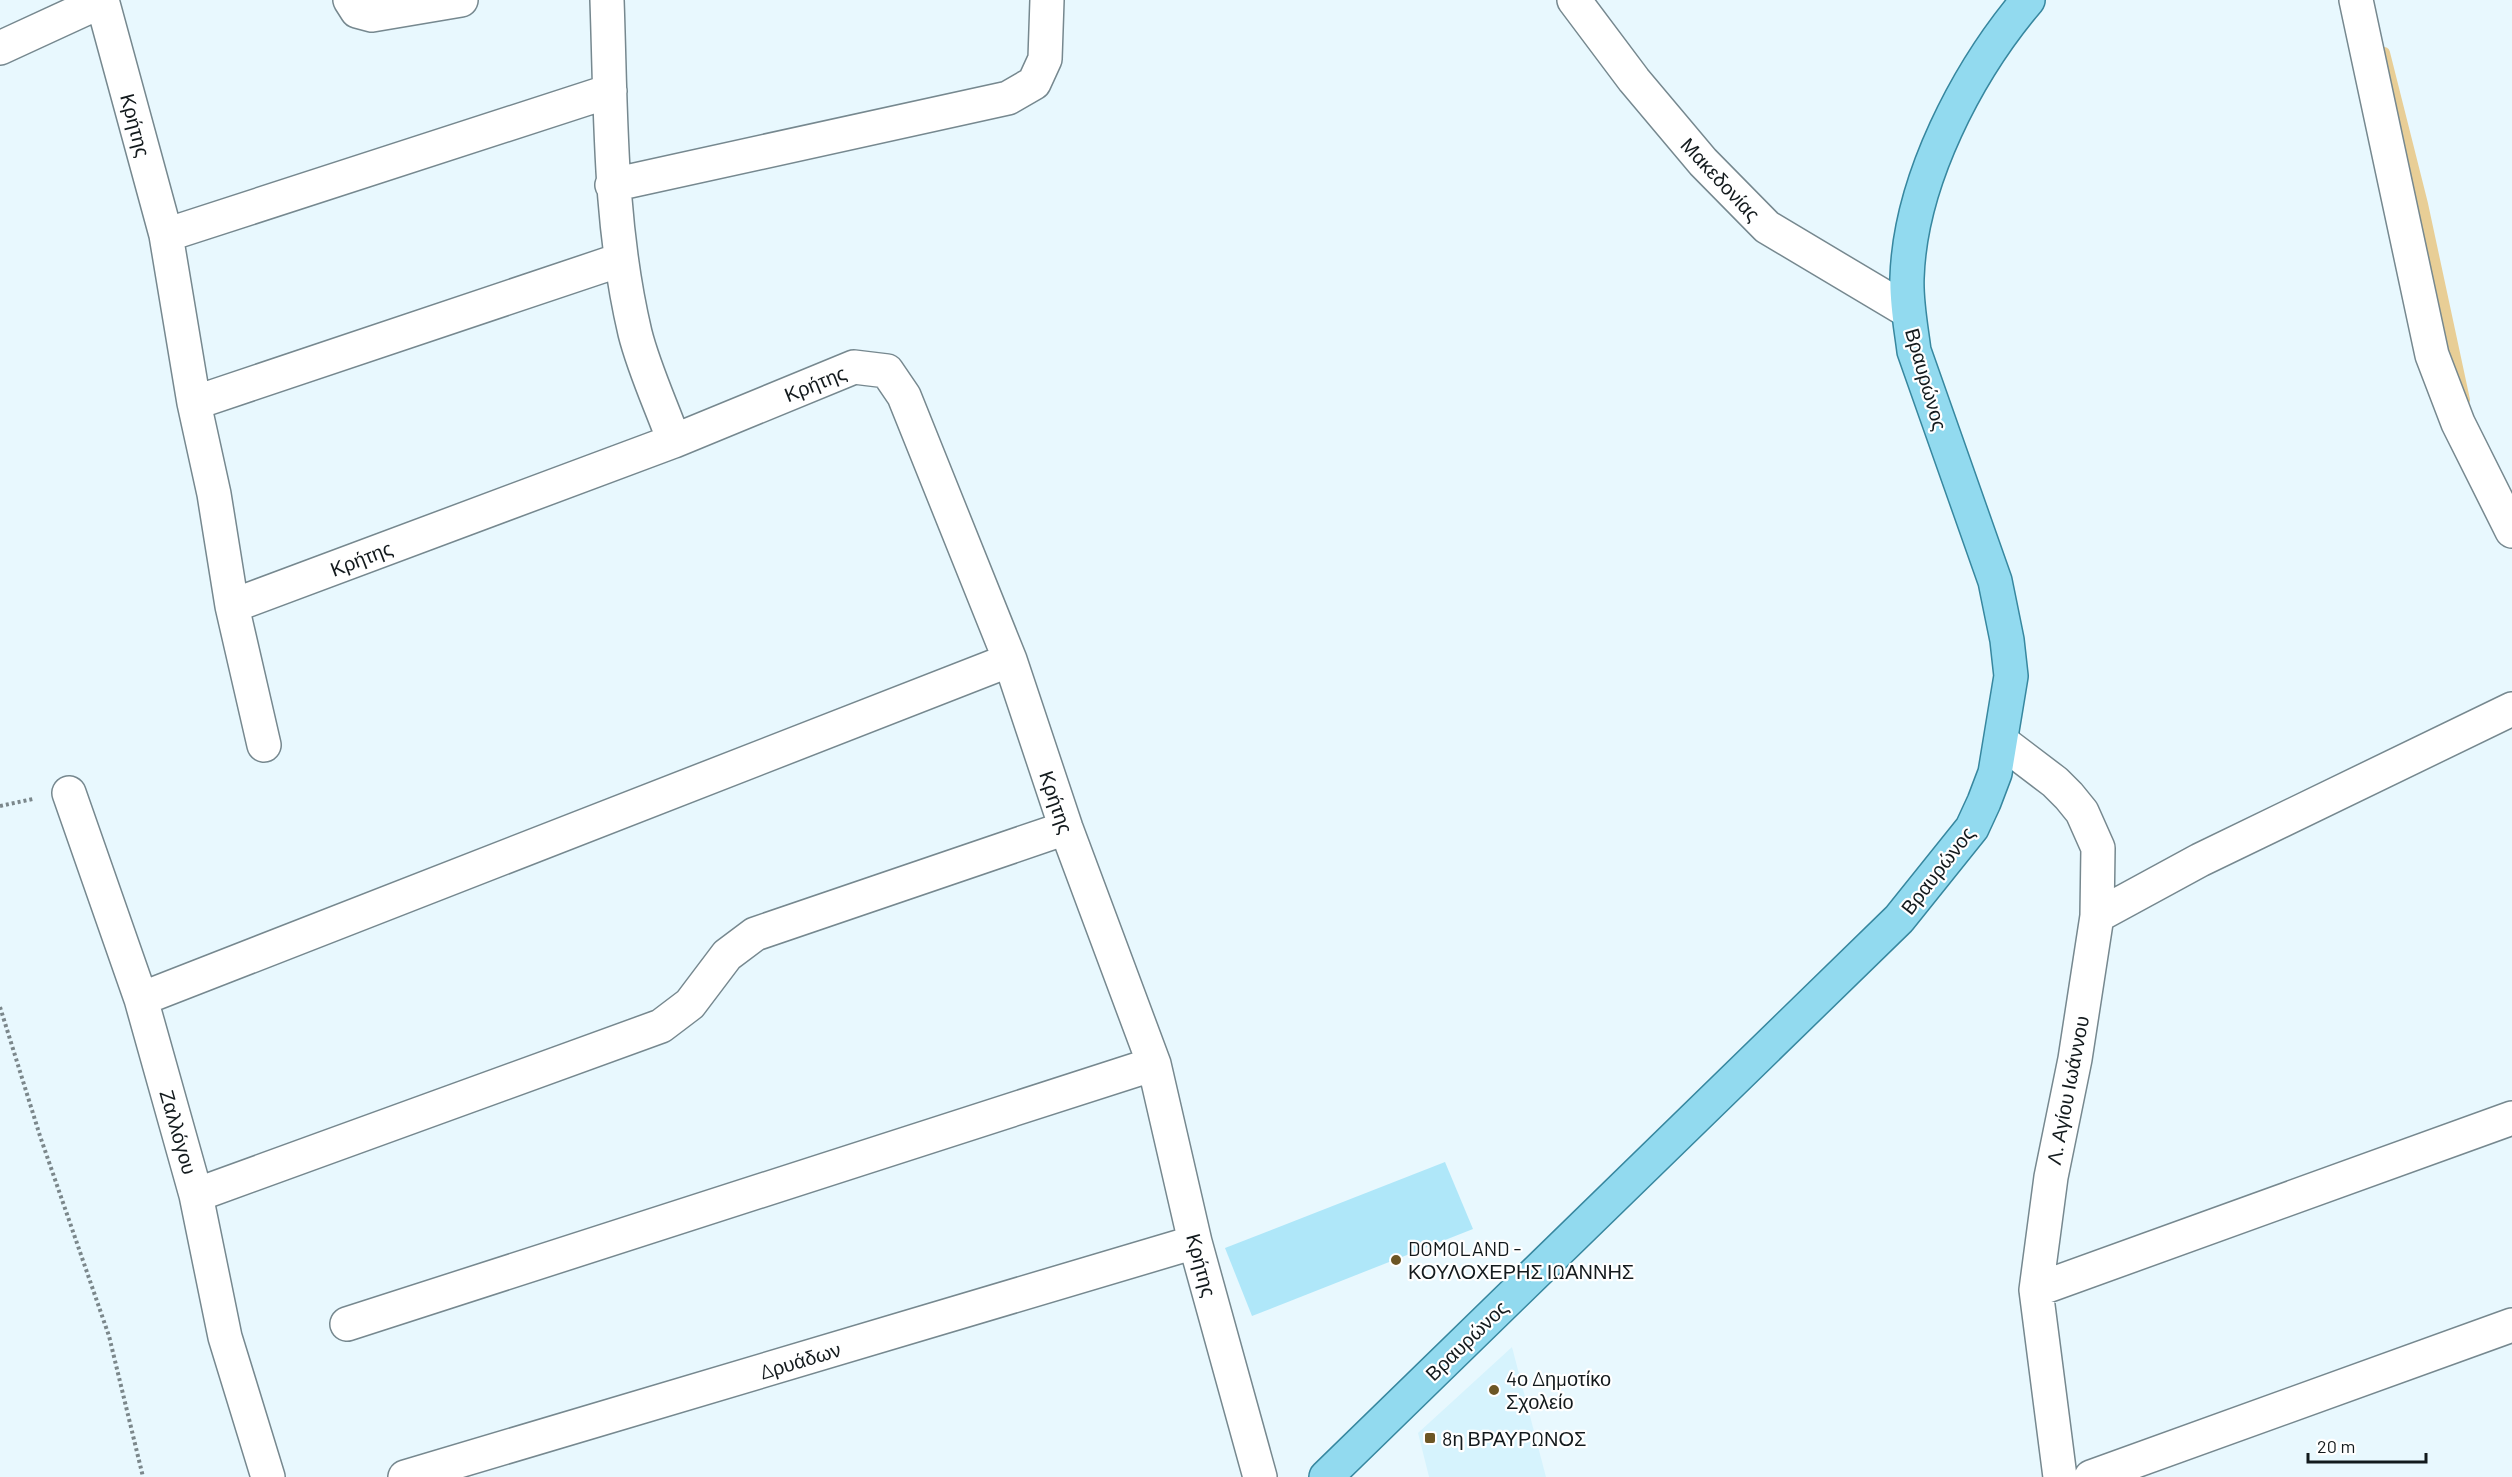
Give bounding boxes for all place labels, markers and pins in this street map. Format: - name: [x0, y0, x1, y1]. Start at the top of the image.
- place label: DOMOLAND - ΚΟΥΛΟΧΕΡΗΣ ΙΩΑΝΝΗΣ: [1408, 1236, 1634, 1283]
- marker: DOMOLAND - ΚΟΥΛΟΧΕΡΗΣ ΙΩΑΝΝΗΣ: [1389, 1253, 1403, 1267]
- place label: 4ο Δημοτίκο Σχολείο: [1506, 1366, 1611, 1413]
- marker: 4ο Δημοτίκο Σχολείο: [1487, 1383, 1501, 1397]
- place label: 8η ΒΡΑΥΡΩΝΟΣ: [1442, 1426, 1586, 1450]
- marker: 8η ΒΡΑΥΡΩΝΟΣ: [1423, 1431, 1437, 1445]

